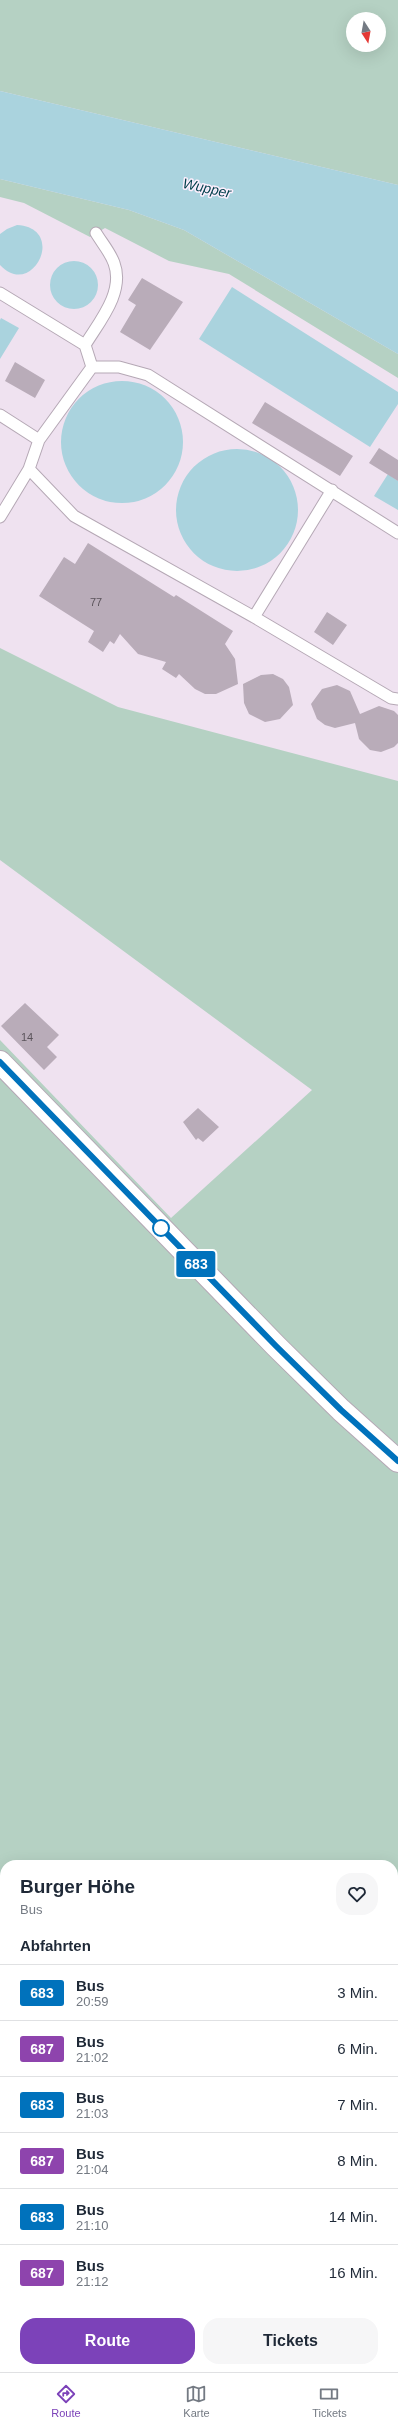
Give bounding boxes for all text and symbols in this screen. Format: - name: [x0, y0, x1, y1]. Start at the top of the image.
- north arrow: [346, 12, 386, 52]
- map controls: [346, 12, 386, 52]
- water label: Wupper: [181, 175, 234, 201]
- house number: 77: [90, 596, 102, 608]
- house number: 14: [21, 1031, 33, 1043]
- unlabelled marker: [152, 1219, 170, 1237]
- line badge: 683: [173, 1251, 219, 1277]
- text: 683: [184, 1256, 208, 1272]
- button: heart: [336, 1873, 378, 1915]
- text: Burger Höhe: [20, 1876, 135, 1897]
- text: Bus: [20, 1902, 42, 1917]
- text: Abfahrten: [20, 1937, 91, 1954]
- text: Bus: [76, 1977, 104, 1994]
- text: 3 Min.: [337, 1984, 378, 2001]
- text: 683: [30, 1985, 54, 2001]
- text: 20:59: [76, 1994, 109, 2009]
- text: Bus: [76, 2033, 104, 2050]
- text: 6 Min.: [337, 2040, 378, 2057]
- text: 687: [30, 2041, 54, 2057]
- text: 21:02: [76, 2050, 109, 2065]
- text: Bus: [76, 2089, 104, 2106]
- text: 7 Min.: [337, 2096, 378, 2113]
- text: 683: [30, 2097, 54, 2113]
- text: 21:03: [76, 2106, 109, 2121]
- text: Bus: [76, 2145, 104, 2162]
- text: 8 Min.: [337, 2152, 378, 2169]
- text: 687: [30, 2153, 54, 2169]
- text: 21:04: [76, 2162, 109, 2177]
- text: Bus: [76, 2201, 104, 2218]
- text: 14 Min.: [329, 2208, 378, 2225]
- text: 683: [30, 2209, 54, 2225]
- text: 21:10: [76, 2218, 109, 2233]
- text: Bus: [76, 2257, 104, 2274]
- text: 16 Min.: [329, 2264, 378, 2281]
- text: 687: [30, 2265, 54, 2281]
- text: 21:12: [76, 2274, 109, 2289]
- button: Route: [20, 2318, 195, 2364]
- button: Tickets: [203, 2318, 378, 2364]
- tab: Route: [51, 2383, 81, 2419]
- tab: Karte: [183, 2383, 210, 2419]
- tab: Tickets: [312, 2383, 347, 2419]

